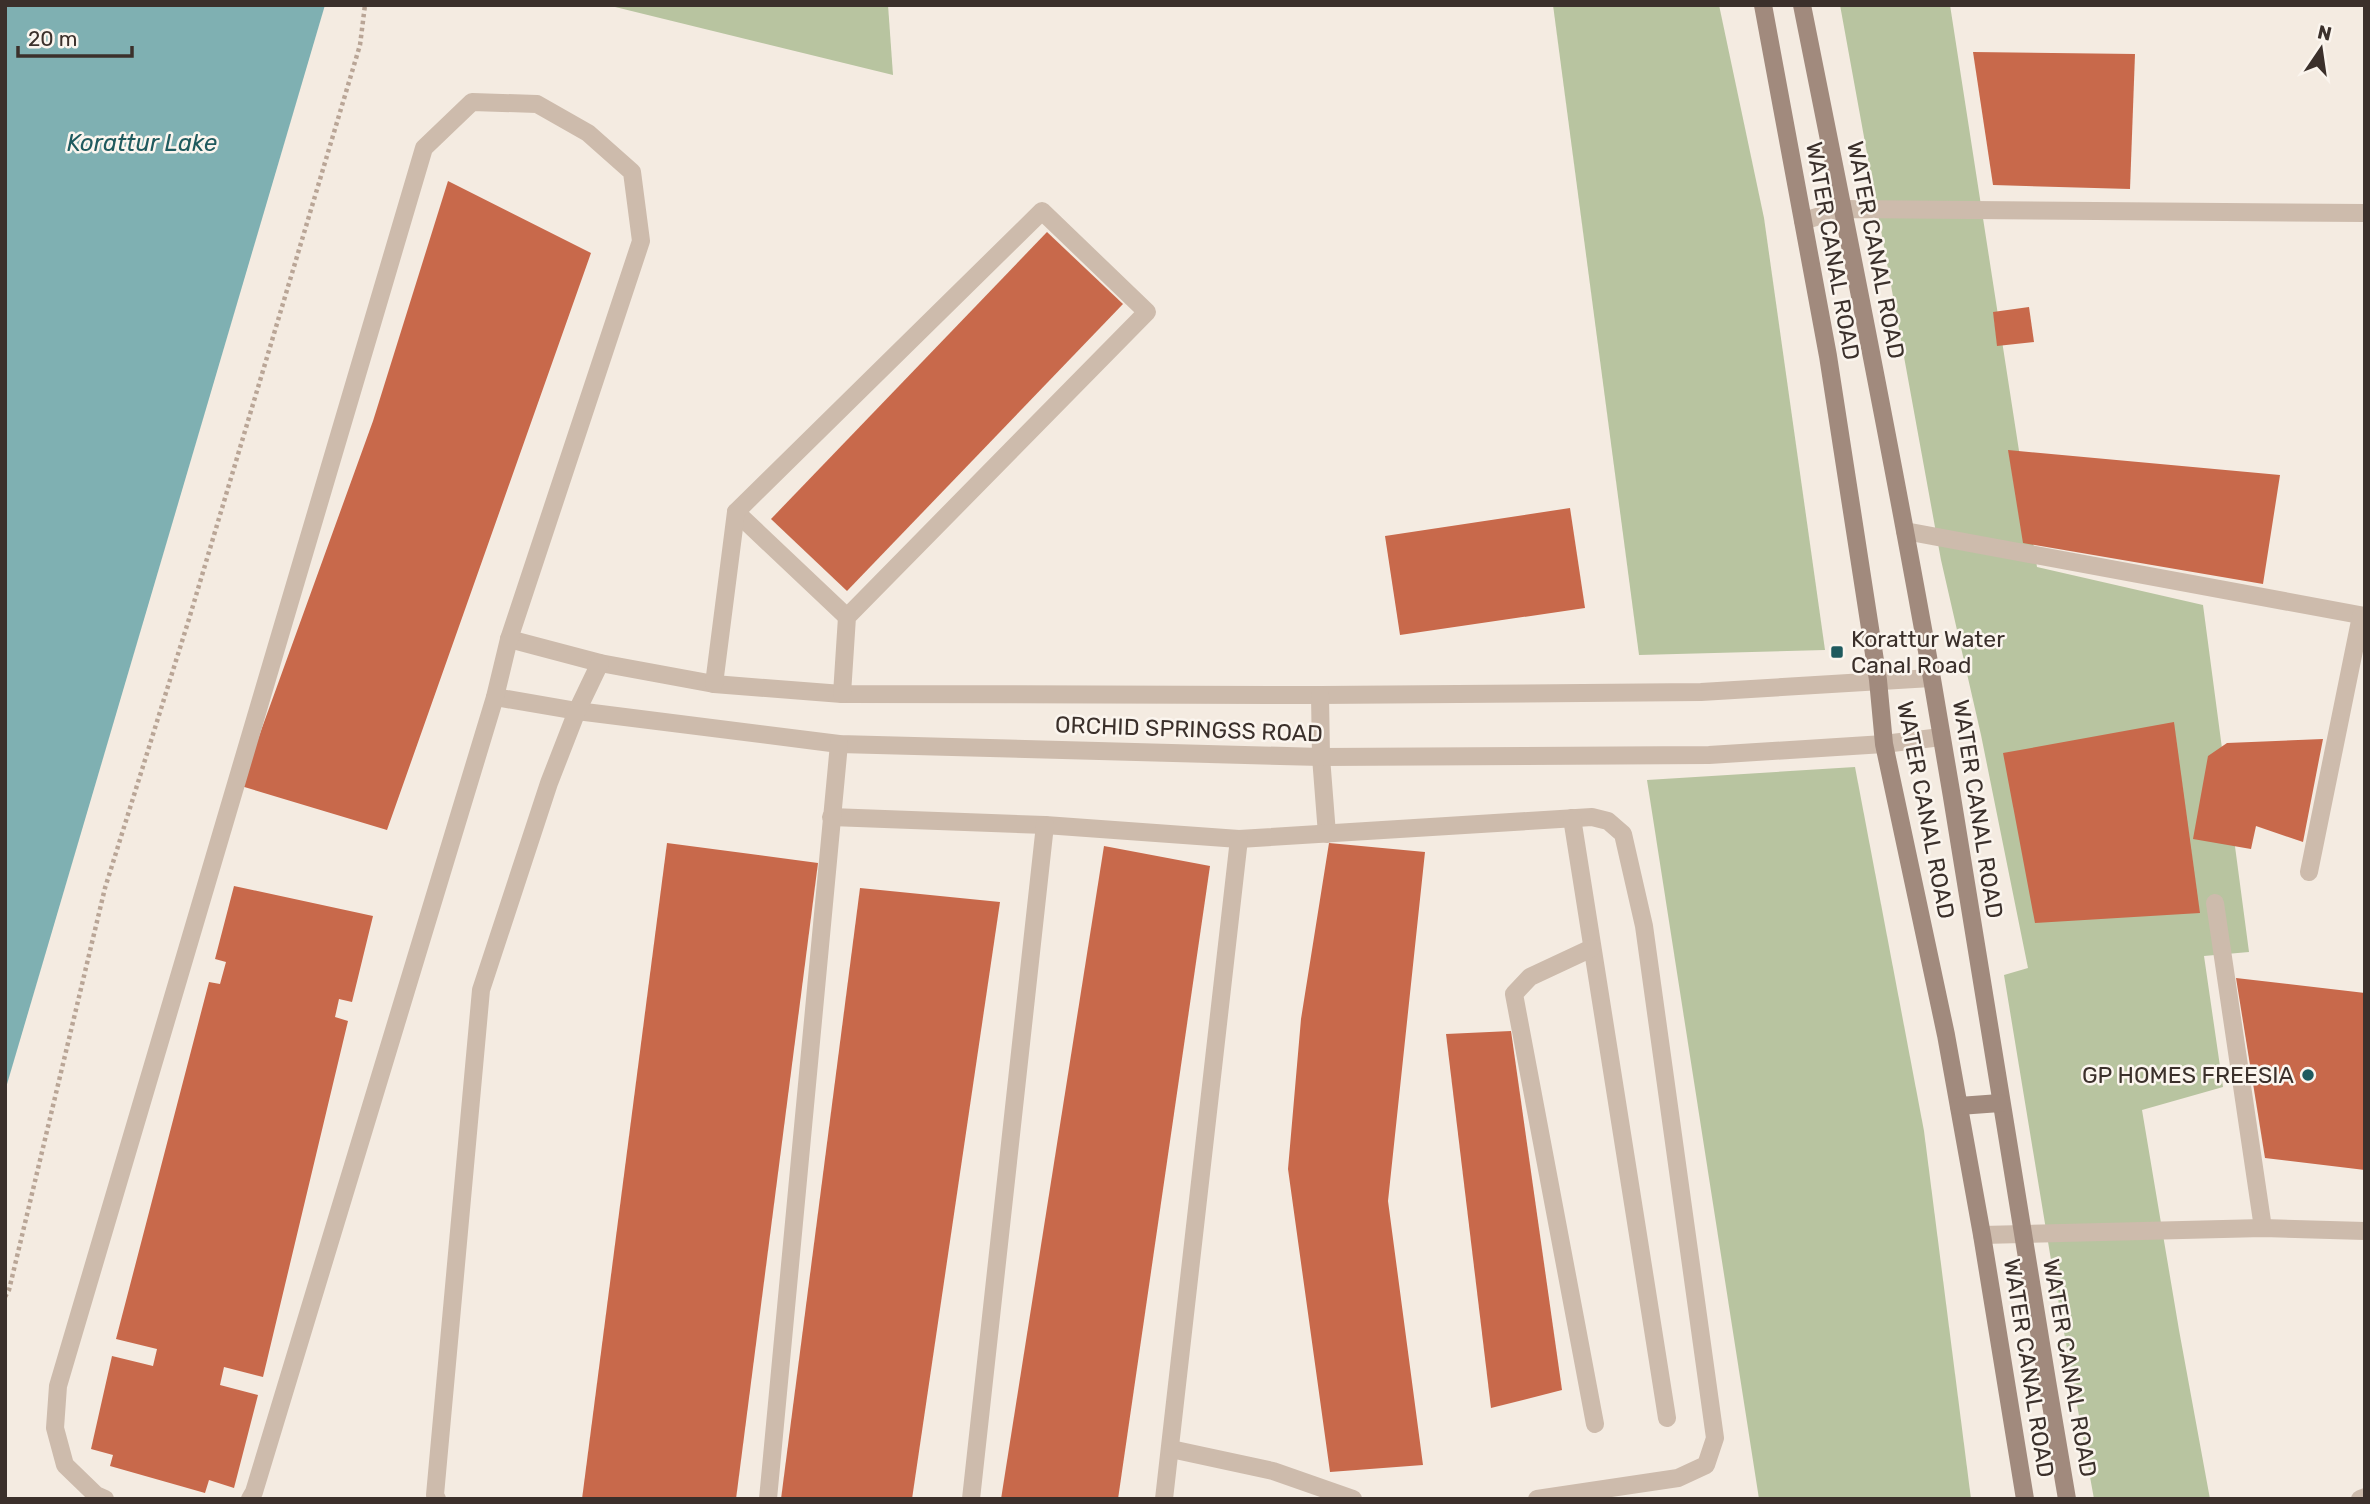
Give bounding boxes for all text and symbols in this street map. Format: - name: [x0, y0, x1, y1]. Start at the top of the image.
- scale bar: [18, 14, 131, 58]
- north arrow: [2286, 14, 2356, 84]
- text: N: [2315, 20, 2334, 46]
- text: 20 m: [28, 26, 77, 51]
- water label: Korattur Lake: [67, 129, 217, 157]
- street label: WATER CANAL ROAD: [1841, 139, 1911, 361]
- street label: WATER CANAL ROAD: [1800, 140, 1866, 362]
- place label: Korattur Water Canal Road: [1851, 625, 2005, 679]
- marker: Korattur Water Canal Road: [1829, 644, 1845, 660]
- street label: WATER CANAL ROAD: [1947, 698, 2009, 920]
- street label: WATER CANAL ROAD: [1891, 699, 1961, 921]
- street label: ORCHID SPRINGSS ROAD: [1055, 710, 1323, 748]
- place label: GP HOMES FREESIA: [2082, 1061, 2294, 1089]
- marker: GP HOMES FREESIA: [2300, 1067, 2316, 1083]
- street label: WATER CANAL ROAD: [1998, 1257, 2060, 1479]
- street label: WATER CANAL ROAD: [2037, 1257, 2103, 1479]

